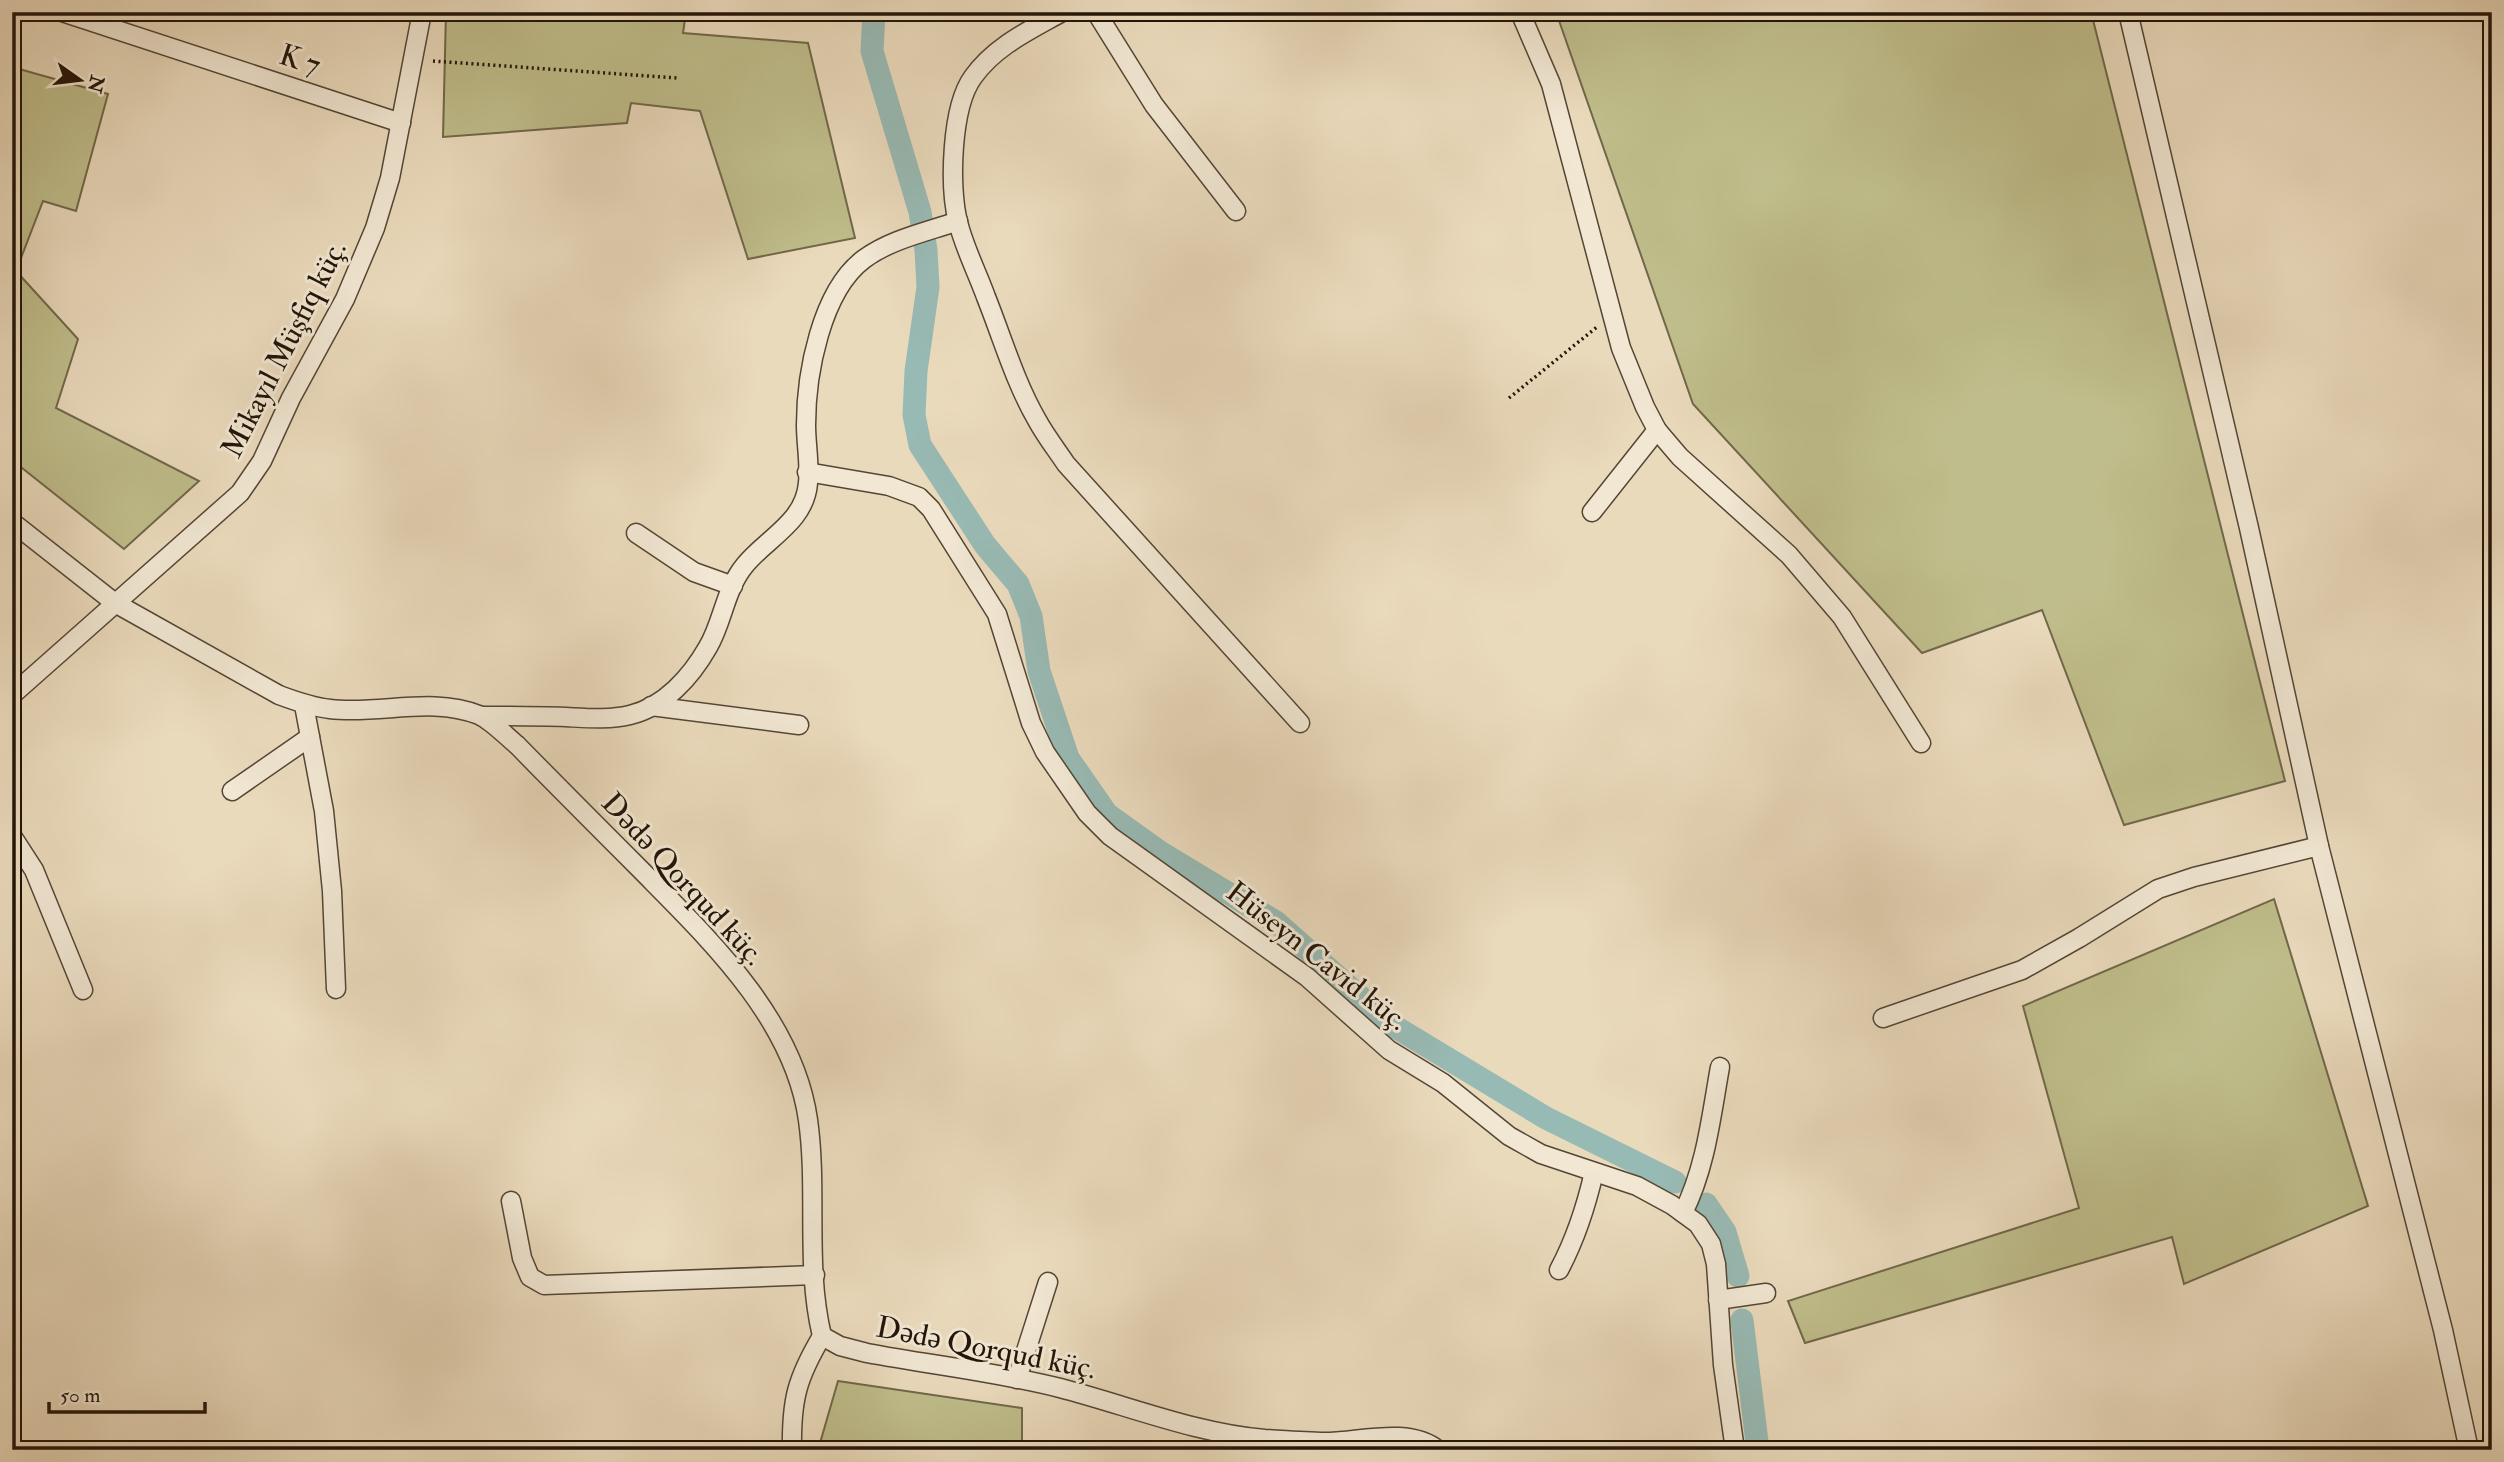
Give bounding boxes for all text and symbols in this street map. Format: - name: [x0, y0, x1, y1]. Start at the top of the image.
- street label: K 7: [275, 36, 325, 84]
- north arrow: [46, 46, 116, 116]
- text: N: [82, 72, 109, 96]
- street label: Mikayıl Müşfiq küç.: [213, 234, 355, 464]
- street label: Dədə Qorqud küç.: [593, 785, 773, 973]
- street label: Hüseyn Cavid küç.: [1219, 873, 1415, 1039]
- street label: Dədə Qorqud küç.: [873, 1309, 1099, 1387]
- scale bar: [49, 1371, 205, 1415]
- text: 50 m: [60, 1382, 101, 1409]

